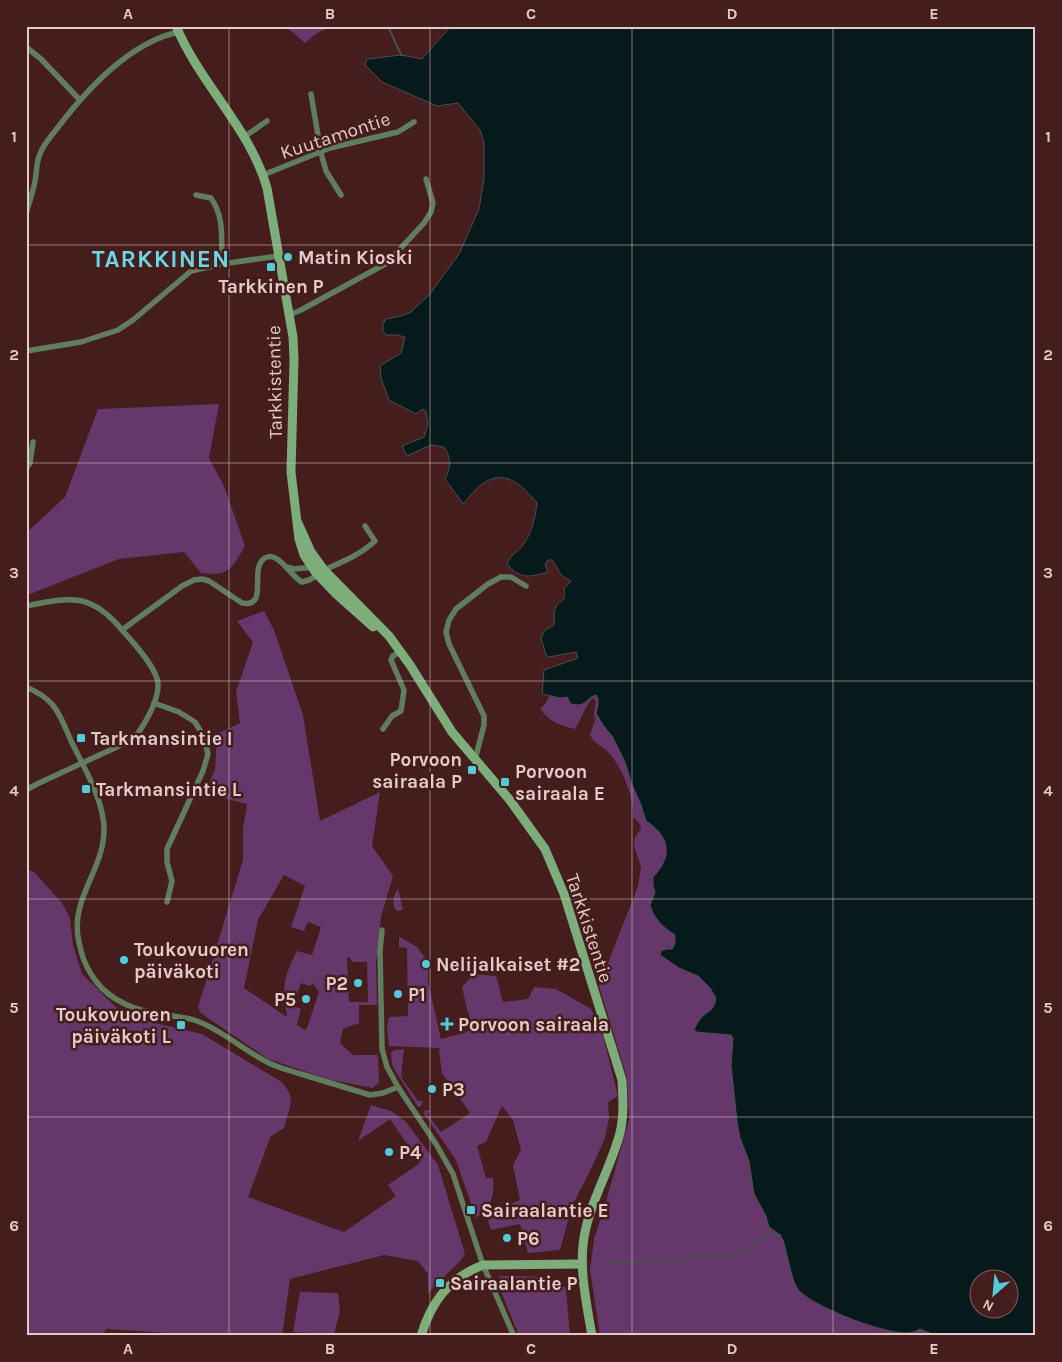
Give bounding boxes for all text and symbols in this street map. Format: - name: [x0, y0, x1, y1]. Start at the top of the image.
- text: A: [123, 4, 133, 23]
- text: B: [325, 4, 335, 23]
- text: C: [526, 4, 536, 23]
- text: D: [727, 4, 738, 23]
- text: E: [929, 4, 939, 23]
- street label: Kuutamontie: [278, 108, 393, 164]
- text: 1: [11, 127, 17, 146]
- text: 1: [1045, 127, 1051, 146]
- district label: TARKKINEN: [92, 245, 230, 273]
- place label: Matin Kioski: [298, 247, 413, 269]
- marker: Matin Kioski: [282, 251, 294, 263]
- marker: Tarkkinen P: [265, 261, 277, 273]
- place label: Tarkkinen P: [218, 276, 324, 298]
- street label: Tarkkistentie: [263, 325, 287, 439]
- text: 2: [9, 345, 19, 364]
- text: 2: [1043, 345, 1053, 364]
- text: 3: [9, 563, 19, 582]
- text: 3: [1043, 563, 1053, 582]
- place label: Tarkmansintie I: [91, 728, 233, 750]
- marker: Tarkmansintie I: [75, 732, 87, 744]
- place label: Porvoon sairaala P: [372, 749, 462, 793]
- place label: Porvoon sairaala E: [515, 761, 605, 805]
- marker: Porvoon sairaala P: [466, 764, 478, 776]
- marker: Porvoon sairaala E: [499, 776, 511, 788]
- place label: Tarkmansintie L: [96, 779, 242, 801]
- text: 4: [9, 781, 19, 800]
- text: 4: [1043, 781, 1053, 800]
- marker: Tarkmansintie L: [80, 783, 92, 795]
- street label: Tarkkistentie: [561, 871, 617, 986]
- place label: Toukovuoren päiväkoti: [134, 939, 249, 983]
- marker: Toukovuoren päiväkoti: [118, 954, 130, 966]
- place label: Nelijalkaiset #2: [436, 954, 580, 976]
- marker: Nelijalkaiset #2: [420, 958, 432, 970]
- place label: P2: [325, 973, 348, 995]
- marker: P2: [352, 977, 364, 989]
- place label: P1: [408, 984, 426, 1006]
- marker: P1: [392, 988, 404, 1000]
- place label: P5: [274, 989, 296, 1011]
- marker: P5: [300, 993, 312, 1005]
- text: 5: [9, 998, 19, 1017]
- text: 5: [1043, 998, 1053, 1017]
- place label: Toukovuoren päiväkoti L: [56, 1004, 172, 1048]
- place label: Porvoon sairaala: [458, 1014, 609, 1036]
- marker: Porvoon sairaala: [440, 1017, 454, 1031]
- marker: Toukovuoren päiväkoti L: [175, 1019, 187, 1031]
- place label: P3: [442, 1079, 465, 1101]
- marker: P3: [426, 1083, 438, 1095]
- place label: P4: [399, 1142, 422, 1164]
- marker: P4: [383, 1146, 395, 1158]
- place label: Sairaalantie E: [481, 1200, 609, 1222]
- marker: Sairaalantie E: [465, 1204, 477, 1216]
- text: 6: [9, 1216, 19, 1235]
- text: 6: [1043, 1216, 1053, 1235]
- place label: P6: [517, 1228, 540, 1250]
- marker: P6: [501, 1232, 513, 1244]
- north arrow: [970, 1270, 1020, 1320]
- place label: Sairaalantie P: [450, 1273, 578, 1295]
- marker: Sairaalantie P: [434, 1277, 446, 1289]
- text: N: [980, 1295, 997, 1315]
- text: A: [123, 1339, 133, 1358]
- text: B: [325, 1339, 335, 1358]
- text: C: [526, 1339, 536, 1358]
- text: D: [727, 1339, 738, 1358]
- text: E: [929, 1339, 939, 1358]

